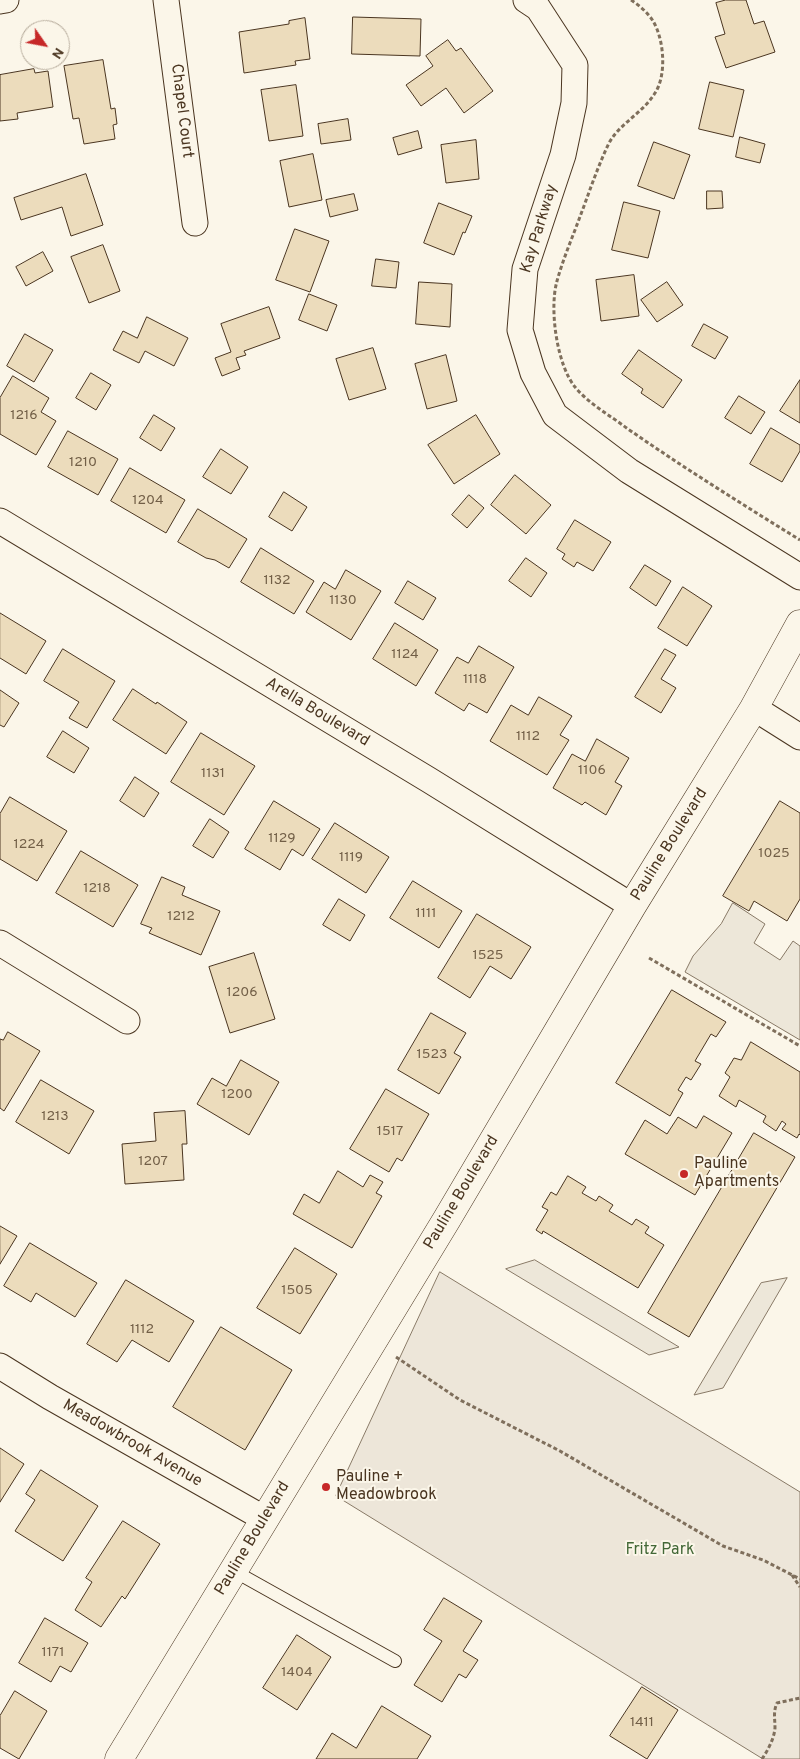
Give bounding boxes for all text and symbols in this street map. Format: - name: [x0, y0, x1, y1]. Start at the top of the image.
- north arrow: [20, 20, 70, 70]
- text: N: [47, 44, 67, 62]
- street label: Chapel Court: [166, 63, 196, 159]
- street label: Kay Parkway: [517, 182, 563, 276]
- house number: 1216: [10, 408, 38, 424]
- house number: 1210: [69, 455, 97, 471]
- house number: 1204: [132, 493, 164, 509]
- house number: 1132: [263, 573, 291, 589]
- house number: 1130: [329, 593, 357, 609]
- house number: 1124: [391, 647, 419, 663]
- house number: 1118: [463, 672, 487, 688]
- street label: Arella Boulevard: [261, 674, 373, 752]
- house number: 1112: [516, 729, 540, 745]
- house number: 1106: [578, 763, 606, 779]
- house number: 1131: [201, 766, 225, 782]
- street label: Pauline Boulevard: [628, 785, 712, 905]
- house number: 1129: [268, 831, 296, 847]
- house number: 1224: [14, 837, 44, 853]
- house number: 1025: [758, 846, 790, 862]
- house number: 1119: [339, 850, 363, 866]
- house number: 1218: [83, 881, 111, 897]
- house number: 1111: [416, 906, 436, 922]
- house number: 1212: [167, 909, 195, 925]
- house number: 1525: [472, 948, 504, 964]
- house number: 1206: [226, 985, 258, 1001]
- house number: 1523: [417, 1047, 447, 1063]
- house number: 1200: [221, 1087, 253, 1103]
- house number: 1213: [41, 1109, 69, 1125]
- house number: 1517: [377, 1124, 403, 1140]
- street label: Pauline Boulevard: [420, 1133, 504, 1253]
- house number: 1207: [138, 1154, 168, 1170]
- place label: Pauline Apartments: [694, 1155, 779, 1193]
- marker: Pauline Apartments: [678, 1168, 690, 1180]
- house number: 1505: [281, 1283, 313, 1299]
- house number: 1112: [130, 1322, 154, 1338]
- street label: Meadowbrook Avenue: [59, 1396, 205, 1492]
- place label: Pauline + Meadowbrook: [336, 1468, 437, 1506]
- street label: Pauline Boulevard: [211, 1479, 295, 1599]
- marker: Pauline + Meadowbrook: [320, 1481, 332, 1493]
- park label: Fritz Park: [626, 1541, 694, 1561]
- house number: 1171: [41, 1645, 65, 1661]
- house number: 1404: [281, 1665, 313, 1681]
- house number: 1411: [630, 1715, 654, 1731]

